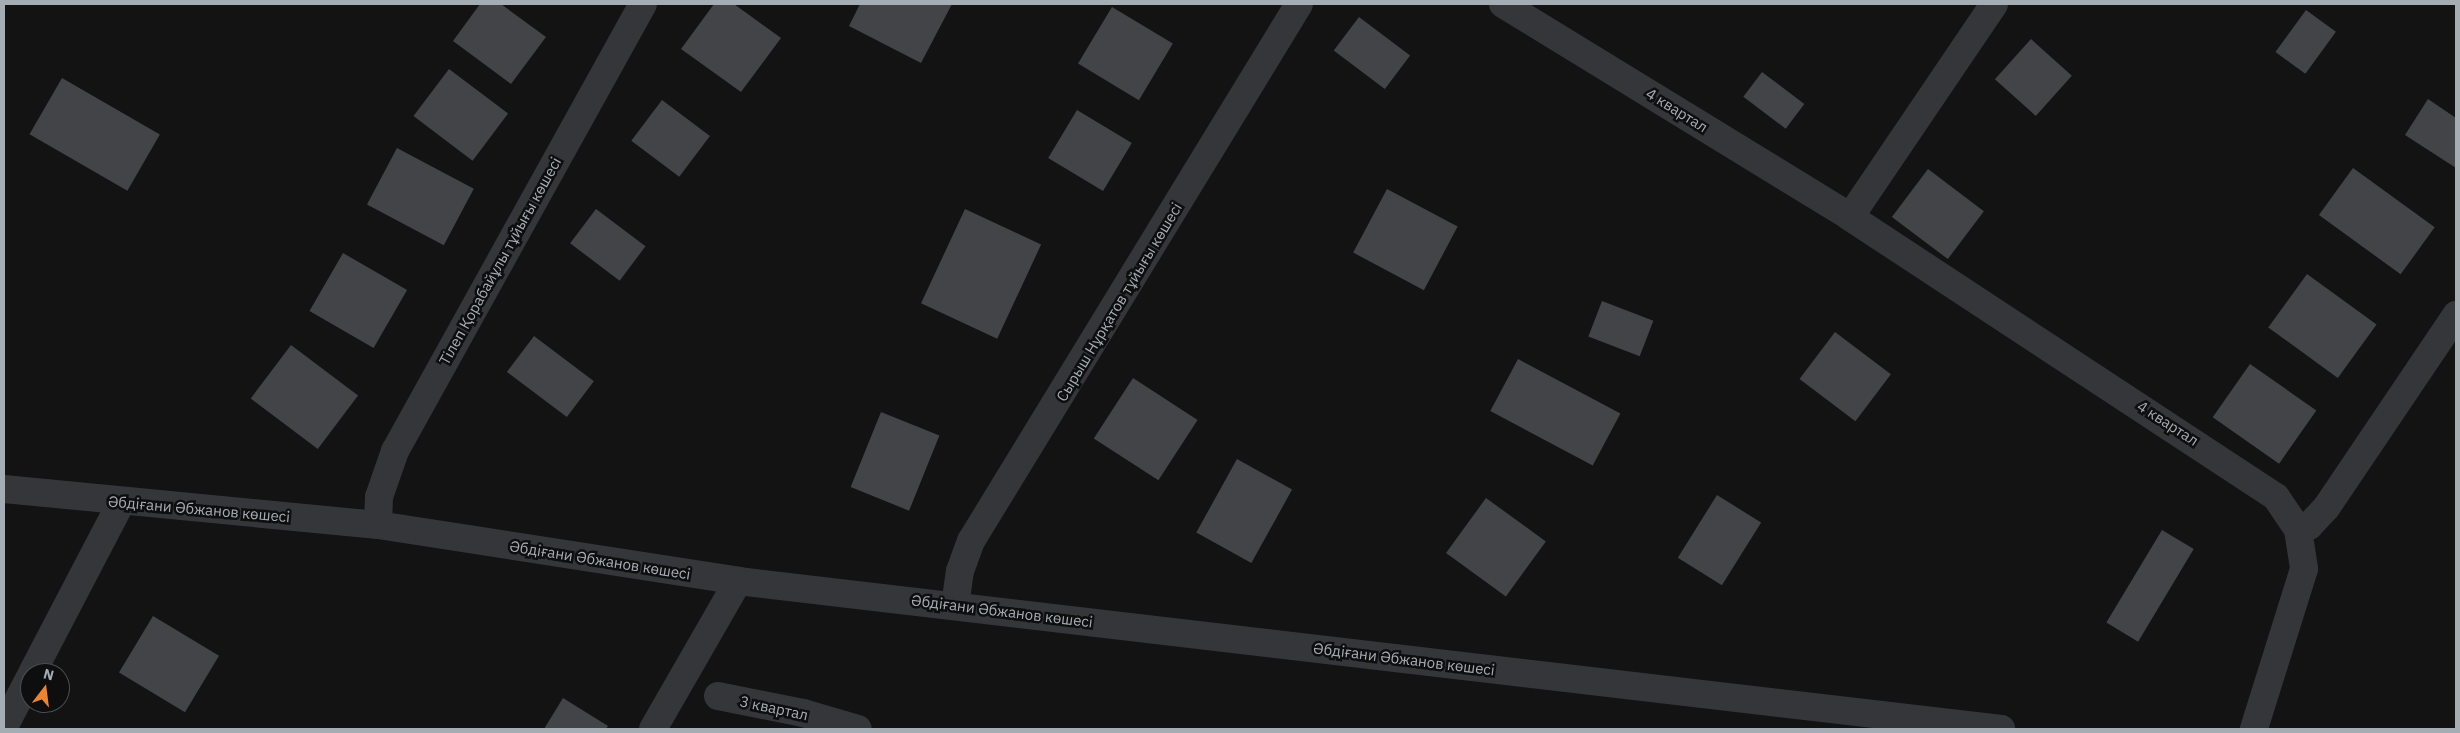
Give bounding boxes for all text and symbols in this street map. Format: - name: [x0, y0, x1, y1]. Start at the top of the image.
- street label: 4 квартал: [1643, 84, 1711, 136]
- street label: Тілеп Қорабайұлы тұйығы көшесі: [435, 154, 565, 368]
- street label: Сырыш Нұрқатов тұйығы көшесі: [1052, 199, 1186, 405]
- street label: 4 квартал: [2134, 397, 2202, 449]
- street label: Әбдіғани Әбжанов көшесі: [107, 492, 291, 526]
- street label: Әбдіғани Әбжанов көшесі: [508, 537, 692, 583]
- street label: Әбдіғани Әбжанов көшесі: [910, 591, 1094, 631]
- street label: Әбдіғани Әбжанов көшесі: [1312, 639, 1496, 679]
- north arrow: [20, 663, 70, 713]
- text: N: [41, 664, 56, 684]
- street label: 3 квартал: [738, 692, 810, 724]

